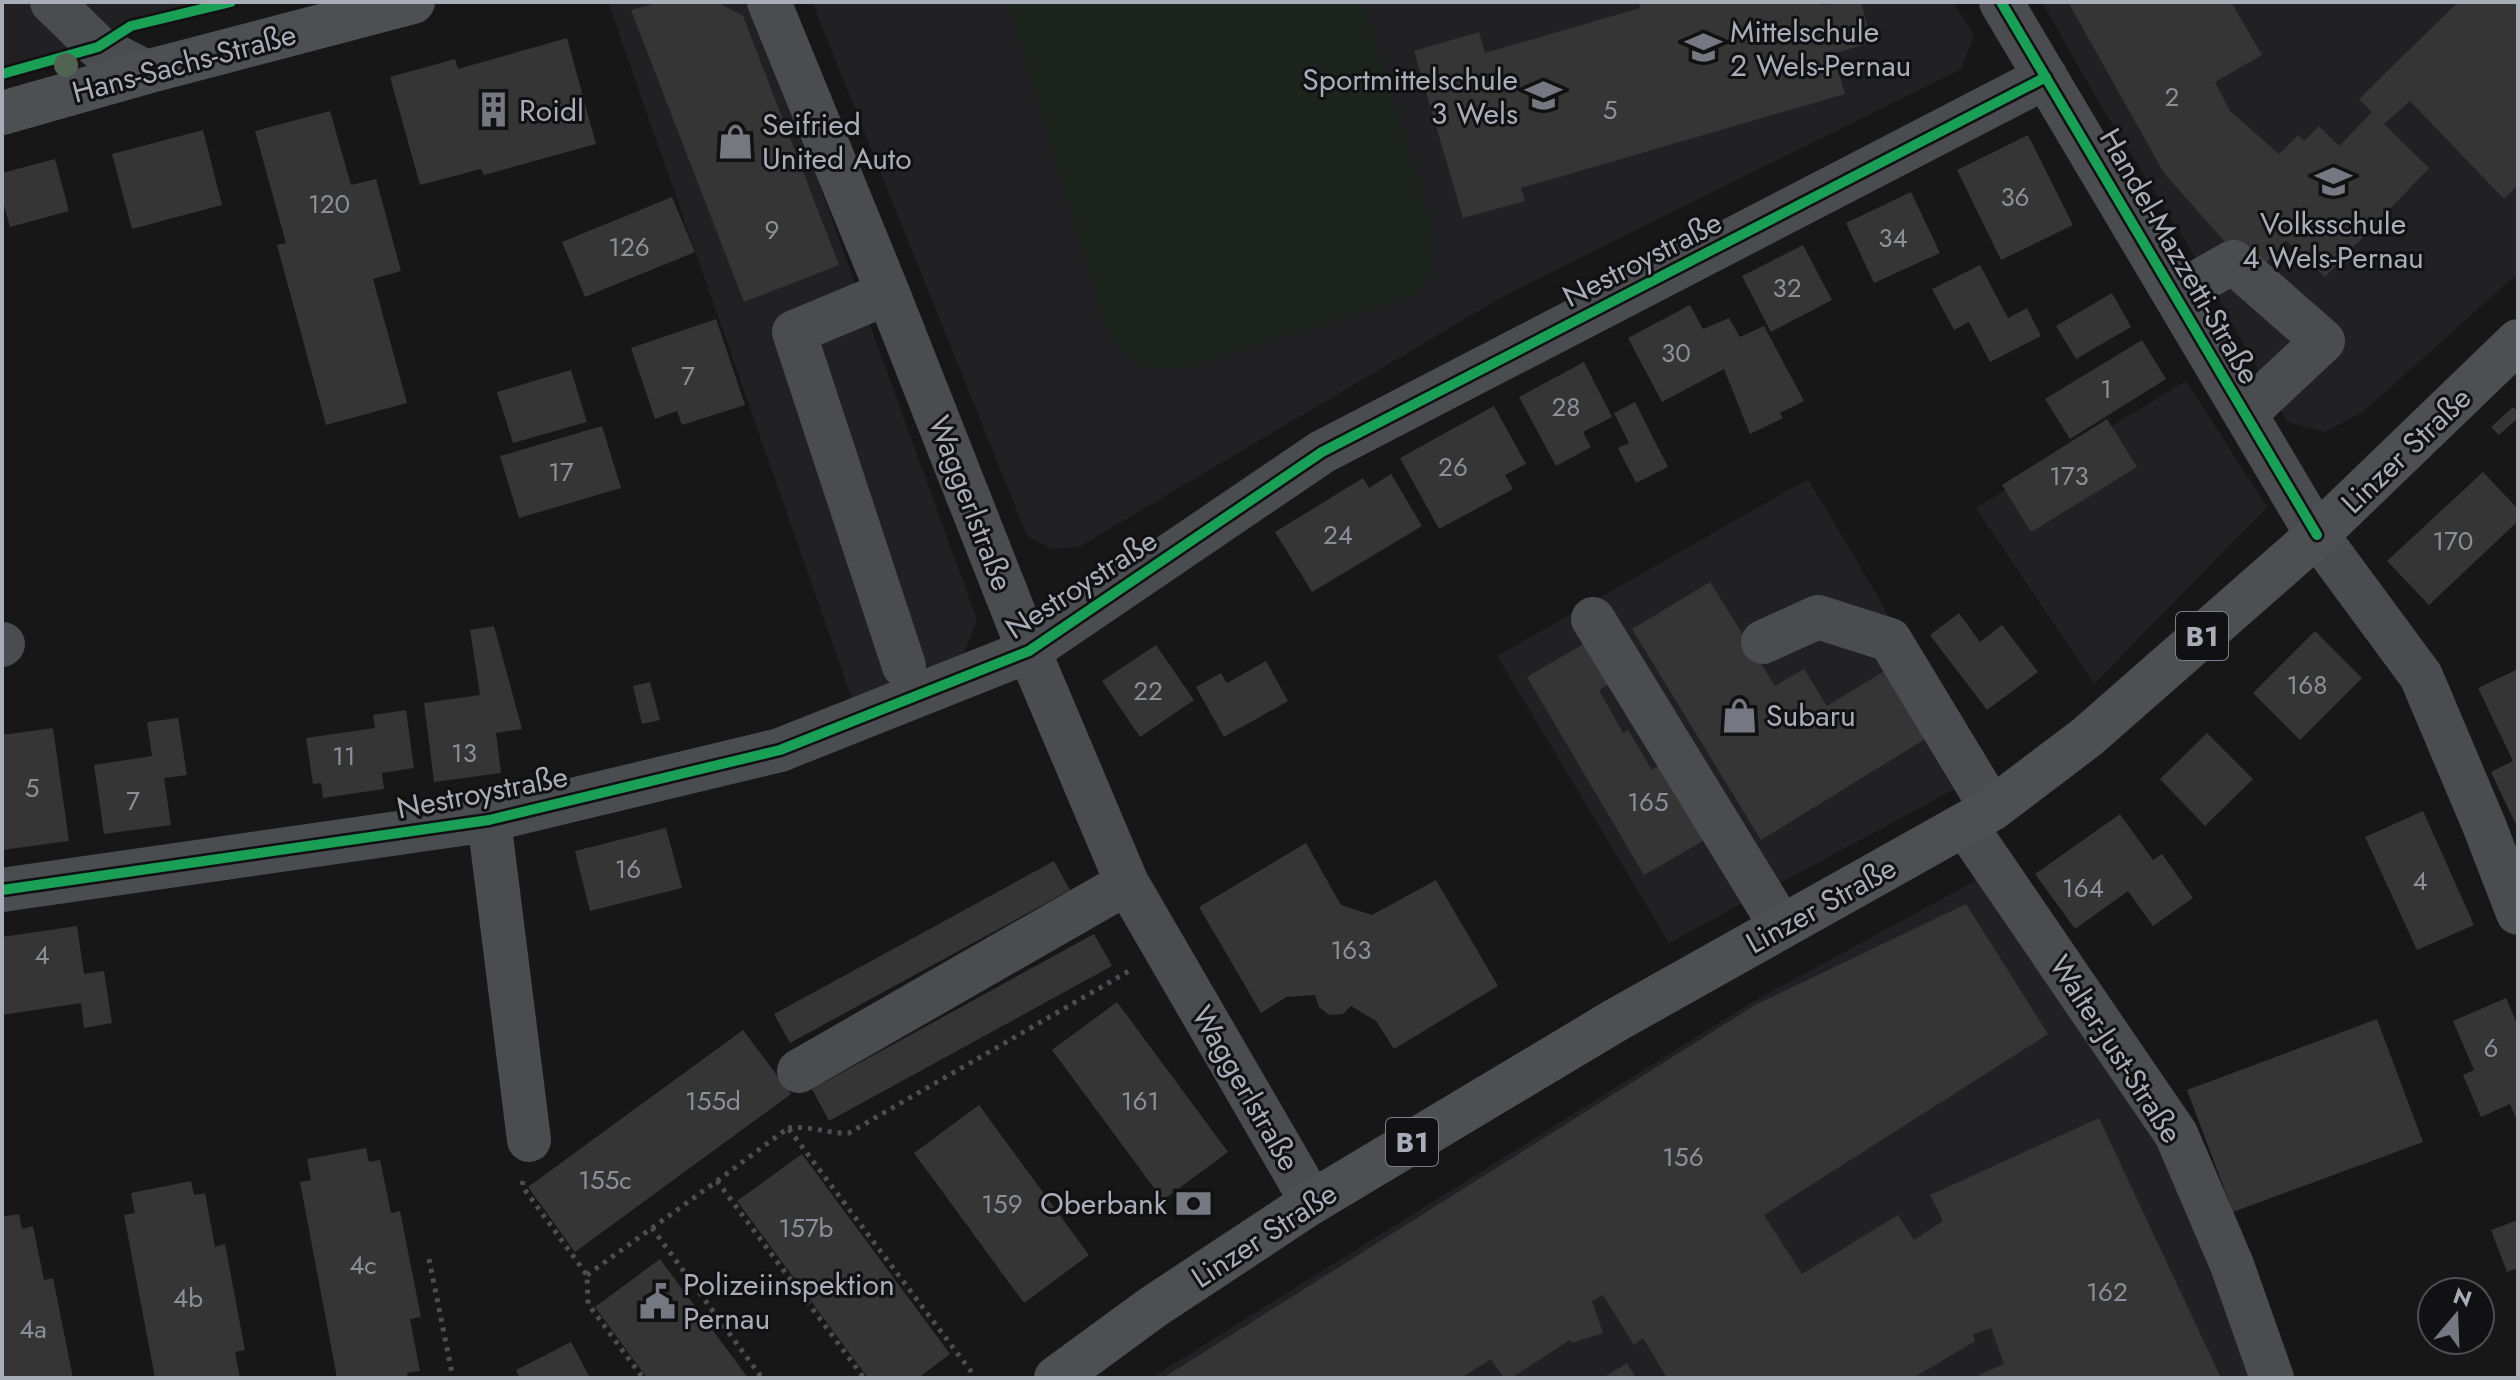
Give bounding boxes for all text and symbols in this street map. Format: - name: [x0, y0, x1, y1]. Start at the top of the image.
- place label: Mittelschule 2 Wels-Pernau: [1730, 10, 1911, 87]
- street label: Hans-Sachs-Straße: [67, 12, 301, 114]
- school or university icon: Mittelschule 2 Wels-Pernau: [1685, 29, 1723, 67]
- place label: Sportmittelschule 3 Wels: [1302, 58, 1518, 135]
- school or university icon: Sportmittelschule 3 Wels: [1525, 77, 1563, 115]
- house number: 2: [2165, 78, 2179, 116]
- place label: Roidl: [519, 89, 584, 132]
- building icon: Roidl: [474, 91, 512, 129]
- house number: 5: [1603, 91, 1617, 129]
- place label: Seifried United Auto: [762, 103, 912, 180]
- street label: Handel-Mazzetti-Straße: [2089, 120, 2271, 392]
- shop icon: Seifried United Auto: [717, 122, 755, 160]
- school or university icon: Volksschule 4 Wels-Pernau: [2314, 163, 2352, 201]
- house number: 36: [2000, 178, 2030, 216]
- house number: 120: [308, 185, 350, 223]
- street label: Nestroystraße: [1555, 200, 1729, 318]
- place label: Volksschule 4 Wels-Pernau: [2242, 202, 2424, 279]
- house number: 9: [765, 211, 779, 249]
- house number: 34: [1878, 219, 1908, 257]
- house number: 126: [608, 228, 650, 266]
- house number: 32: [1773, 269, 1802, 307]
- house number: 30: [1661, 334, 1691, 372]
- house number: 7: [681, 357, 695, 395]
- house number: 1: [2100, 370, 2112, 408]
- street label: Linzer Straße: [2331, 377, 2481, 523]
- house number: 28: [1552, 388, 1581, 426]
- street label: Waggerlstraße: [918, 409, 1024, 597]
- house number: 26: [1438, 448, 1468, 486]
- house number: 17: [548, 453, 574, 491]
- house number: 173: [2049, 457, 2089, 495]
- house number: 24: [1323, 516, 1353, 554]
- street label: Nestroystraße: [997, 519, 1165, 649]
- house number: 170: [2433, 522, 2473, 560]
- road number: B1: [2176, 612, 2228, 660]
- house number: 168: [2287, 666, 2327, 704]
- house number: 22: [1133, 672, 1163, 710]
- place label: Subaru: [1766, 694, 1856, 737]
- shop icon: Subaru: [1721, 696, 1759, 734]
- house number: 13: [451, 734, 477, 772]
- house number: 11: [332, 737, 356, 775]
- street label: Nestroystraße: [393, 754, 571, 830]
- house number: 5: [25, 769, 39, 807]
- house number: 7: [126, 782, 140, 820]
- house number: 165: [1627, 783, 1669, 821]
- street label: Linzer Straße: [1738, 846, 1904, 964]
- house number: 16: [615, 850, 641, 888]
- house number: 4: [2412, 862, 2428, 900]
- house number: 164: [2062, 869, 2104, 907]
- house number: 163: [1331, 931, 1371, 969]
- house number: 4: [34, 936, 50, 974]
- street label: Walter-Just-Straße: [2039, 946, 2193, 1152]
- street label: Waggerlstraße: [1181, 997, 1311, 1179]
- house number: 6: [2484, 1029, 2498, 1067]
- house number: 155d: [685, 1082, 741, 1120]
- house number: 161: [1121, 1082, 1159, 1120]
- road number: B1: [1386, 1118, 1438, 1166]
- house number: 156: [1662, 1138, 1704, 1176]
- house number: 155c: [578, 1161, 632, 1199]
- street label: Linzer Straße: [1183, 1172, 1345, 1298]
- place label: Oberbank: [1040, 1182, 1168, 1225]
- bank icon: Oberbank: [1174, 1184, 1212, 1222]
- house number: 159: [981, 1185, 1023, 1223]
- house number: 157b: [779, 1209, 833, 1247]
- house number: 4c: [349, 1246, 377, 1284]
- place label: Polizeiinspektion Pernau: [683, 1263, 895, 1340]
- house number: 162: [2086, 1273, 2128, 1311]
- north arrow: [2416, 1276, 2496, 1356]
- house number: 4b: [173, 1279, 203, 1317]
- text: N: [2449, 1279, 2476, 1315]
- public building icon: Polizeiinspektion Pernau: [638, 1282, 676, 1320]
- house number: 4a: [19, 1310, 47, 1348]

